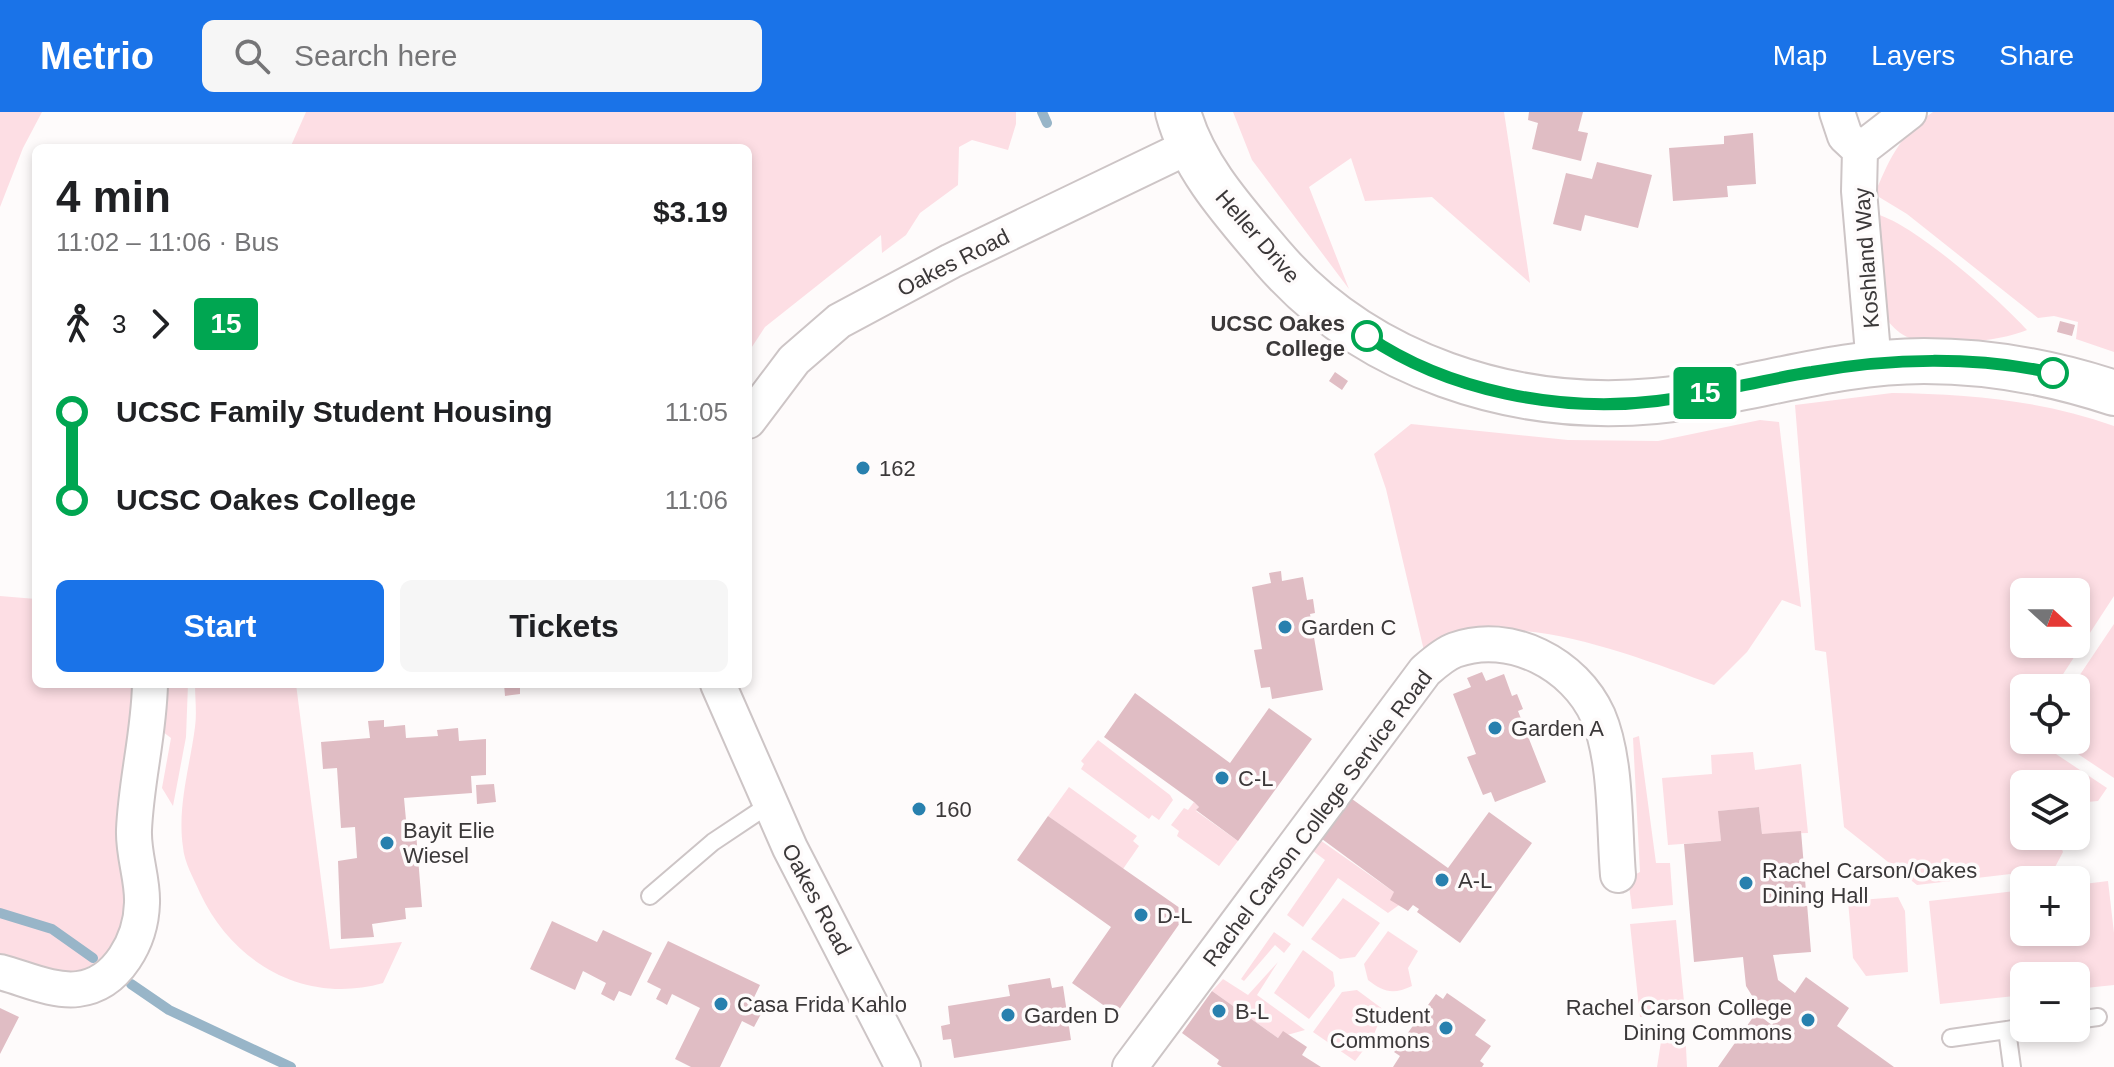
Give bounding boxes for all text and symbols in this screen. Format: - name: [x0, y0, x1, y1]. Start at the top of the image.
- search box: [202, 20, 762, 92]
- icon: search: [230, 34, 274, 78]
- text: Metrio: [40, 35, 154, 77]
- text: Search here: [294, 39, 457, 72]
- text: Map: [1773, 40, 1827, 71]
- text: Layers: [1871, 40, 1955, 71]
- text: Share: [1999, 40, 2074, 71]
- text: 4 min: [56, 172, 171, 221]
- street label: Heller Drive: [1210, 185, 1305, 288]
- street label: Koshland Way: [1849, 187, 1884, 329]
- text: $3.19: [653, 195, 728, 228]
- street label: Oakes Road: [893, 224, 1013, 301]
- text: 11:02 – 11:06 · Bus: [56, 227, 279, 257]
- icon: walk: [56, 302, 100, 346]
- icon: forward: [138, 302, 182, 346]
- text: 15: [210, 308, 242, 339]
- text: 3: [112, 309, 126, 339]
- place label: UCSC Oakes College: [1210, 311, 1345, 361]
- marker: UCSC Oakes College: [1352, 321, 1382, 351]
- unlabelled marker: [2038, 358, 2068, 388]
- line badge: 15: [1669, 367, 1741, 419]
- text: 15: [1689, 377, 1721, 408]
- text: UCSC Family Student Housing: [116, 395, 553, 428]
- text: 11:05: [665, 397, 728, 427]
- place label: 162: [879, 456, 916, 481]
- marker: 162: [854, 459, 872, 477]
- text: UCSC Oakes College: [116, 483, 416, 516]
- text: 11:06: [665, 485, 728, 515]
- north arrow: [2010, 578, 2090, 658]
- map controls: [2010, 578, 2090, 1042]
- button: Start: [56, 580, 384, 672]
- button: Tickets: [400, 580, 728, 672]
- place label: Garden C: [1301, 615, 1396, 640]
- marker: Garden C: [1276, 618, 1294, 636]
- street label: Rachel Carson College Service Road: [1198, 665, 1437, 971]
- button: locate: [2010, 674, 2090, 754]
- place label: Garden A: [1511, 716, 1604, 741]
- marker: Garden A: [1486, 719, 1504, 737]
- place label: C-L: [1238, 766, 1273, 791]
- marker: C-L: [1213, 769, 1231, 787]
- button: layers: [2010, 770, 2090, 850]
- place label: 160: [935, 797, 972, 822]
- marker: 160: [910, 800, 928, 818]
- place label: Bayit Elie Wiesel: [403, 818, 495, 868]
- marker: Bayit Elie Wiesel: [378, 834, 396, 852]
- street label: Oakes Road: [777, 839, 856, 959]
- place label: Rachel Carson/Oakes Dining Hall: [1762, 858, 1977, 908]
- button: +: [2010, 866, 2090, 946]
- place label: A-L: [1458, 868, 1492, 893]
- marker: A-L: [1433, 871, 1451, 889]
- marker: Rachel Carson/Oakes Dining Hall: [1737, 874, 1755, 892]
- place label: D-L: [1157, 903, 1192, 928]
- marker: D-L: [1132, 906, 1150, 924]
- button: −: [2010, 962, 2090, 1042]
- place label: Casa Frida Kahlo: [737, 992, 907, 1017]
- marker: Casa Frida Kahlo: [712, 995, 730, 1013]
- place label: Rachel Carson College Dining Commons: [1566, 995, 1792, 1045]
- place label: B-L: [1235, 999, 1269, 1024]
- marker: B-L: [1210, 1002, 1228, 1020]
- place label: Garden D: [1024, 1003, 1119, 1028]
- place label: Student Commons: [1330, 1003, 1430, 1053]
- marker: Garden D: [999, 1006, 1017, 1024]
- marker: Rachel Carson College Dining Commons: [1799, 1011, 1817, 1029]
- marker: Student Commons: [1437, 1019, 1455, 1037]

